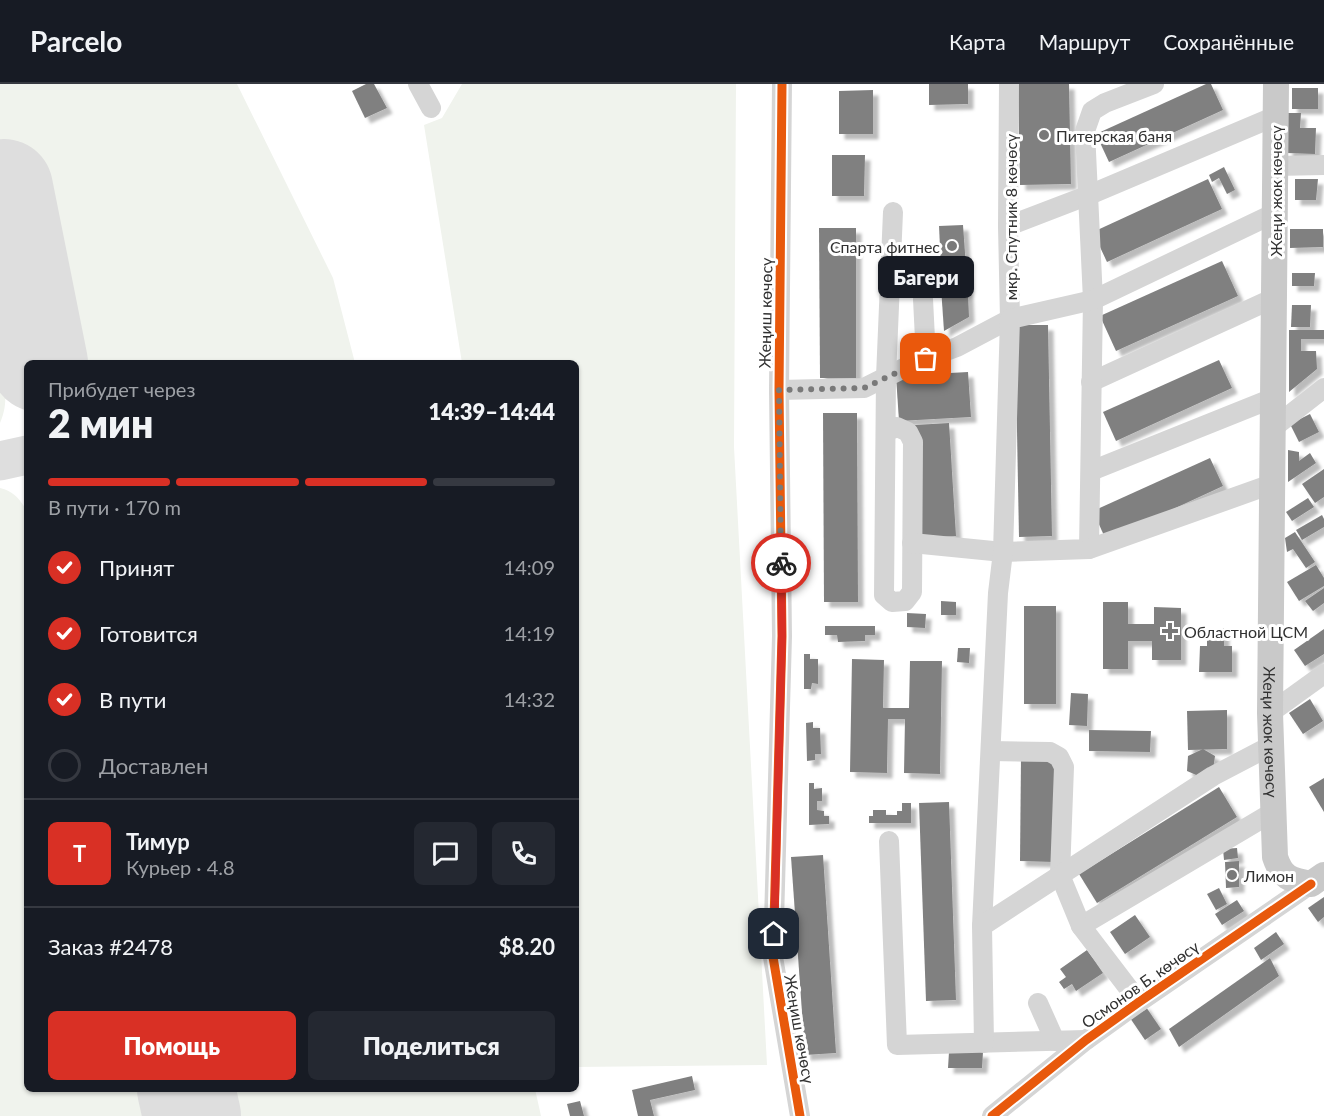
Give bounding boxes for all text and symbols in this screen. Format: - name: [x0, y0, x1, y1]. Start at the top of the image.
- text: Parcelo: [30, 24, 122, 58]
- text: Карта: [949, 29, 1006, 54]
- text: Маршрут: [1039, 29, 1130, 54]
- text: Сохранённые: [1163, 29, 1294, 54]
- street label: Жеңи жок көчөсү: [1266, 125, 1285, 257]
- place label: Питерская баня: [1056, 126, 1172, 145]
- marker: Питерская баня: [1037, 128, 1051, 142]
- street label: мкр. Спутник 8 көчөсү: [1001, 133, 1020, 300]
- place label: Спарта фитнес: [830, 237, 940, 256]
- marker: Спарта фитнес: [945, 239, 959, 253]
- street label: Жеңиш көчөсү: [755, 257, 775, 369]
- callout: Багери: [878, 257, 974, 299]
- text: Багери: [893, 265, 959, 289]
- pin: [900, 333, 951, 384]
- icon: bag: [909, 342, 942, 375]
- text: Прибудет через: [48, 377, 195, 401]
- text: 14:39–14:44: [429, 398, 555, 425]
- text: 2 мин: [48, 400, 153, 446]
- text: В пути · 170 m: [48, 495, 181, 519]
- courier: [751, 533, 811, 593]
- icon: bike: [765, 547, 798, 580]
- icon: check: [48, 551, 81, 584]
- text: Принят: [99, 554, 174, 581]
- text: 14:09: [504, 555, 555, 579]
- icon: check: [48, 617, 81, 650]
- text: Готовится: [99, 620, 198, 647]
- text: 14:19: [504, 621, 555, 645]
- marker: Областной ЦСМ: [1161, 622, 1179, 640]
- place label: Областной ЦСМ: [1184, 622, 1308, 641]
- street label: Жеңи жок көчөсү: [1260, 666, 1282, 799]
- icon: check: [48, 683, 81, 716]
- text: В пути: [99, 686, 166, 713]
- text: 14:32: [504, 687, 555, 711]
- text: Доставлен: [99, 752, 208, 779]
- button: chat: [414, 822, 477, 885]
- button: phone: [492, 822, 555, 885]
- text: Тимур: [126, 828, 190, 855]
- text: Т: [73, 840, 86, 867]
- text: Курьер · 4.8: [126, 855, 235, 879]
- place label: Лимон: [1243, 866, 1294, 885]
- marker: Лимон: [1225, 868, 1239, 882]
- pin: [748, 908, 799, 959]
- icon: home: [757, 917, 790, 950]
- text: Заказ #2478: [48, 933, 173, 960]
- text: $8.20: [499, 933, 555, 960]
- street label: Осмонов Б. көчөсү: [1078, 936, 1203, 1032]
- street label: Жеңиш көчөсү: [781, 973, 819, 1086]
- button: Помощь: [48, 1011, 296, 1080]
- button: Поделиться: [308, 1011, 555, 1080]

